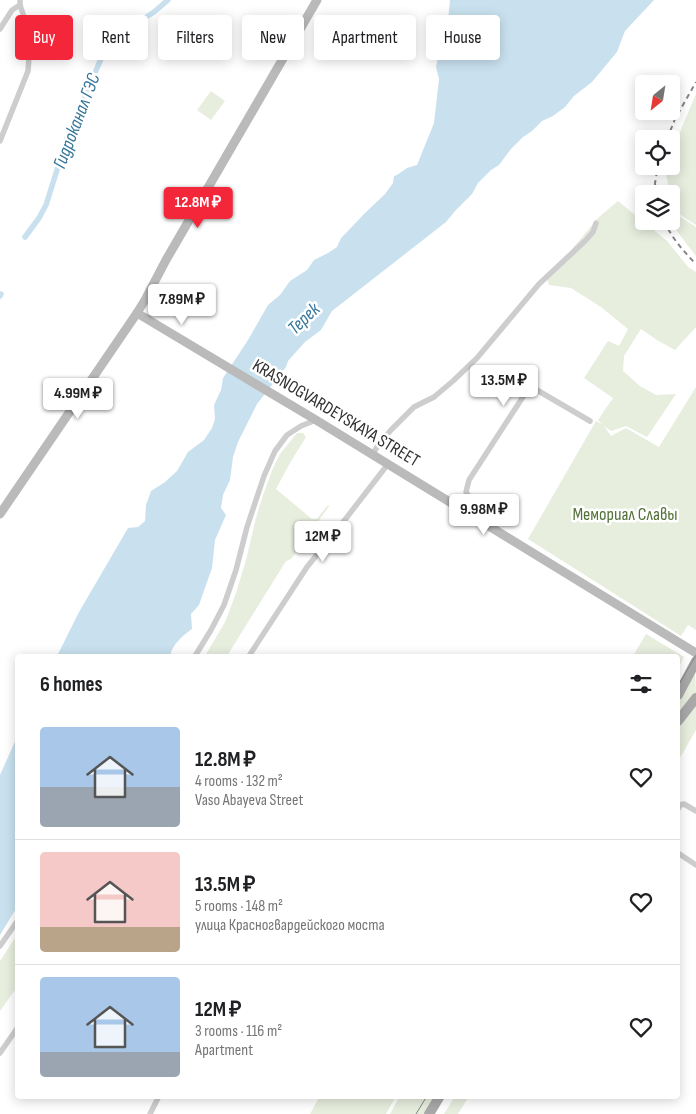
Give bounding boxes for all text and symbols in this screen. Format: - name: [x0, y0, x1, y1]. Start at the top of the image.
- chip: Buy: [15, 15, 73, 60]
- chip: Rent: [83, 15, 148, 60]
- chip: Filters: [158, 15, 232, 60]
- chip: New: [242, 15, 304, 60]
- chip: Apartment: [314, 15, 416, 60]
- chip: House: [426, 15, 500, 60]
- water label: Гидроканал ГЭС: [48, 69, 106, 172]
- north arrow: [635, 75, 680, 120]
- map controls: [635, 75, 680, 230]
- button: locate: [635, 130, 680, 175]
- button: layers: [635, 185, 680, 230]
- pin: 12.8M ₽: [152, 186, 244, 229]
- text: 12.8M ₽: [175, 193, 221, 212]
- pin: 7.89M ₽: [136, 284, 228, 326]
- text: 7.89M ₽: [159, 290, 205, 309]
- water label: Терек: [283, 298, 326, 340]
- street label: KRASNOGVARDEYSKAYA STREET: [249, 355, 423, 471]
- pin: 13.5M ₽: [458, 364, 550, 407]
- text: 13.5M ₽: [481, 371, 527, 390]
- pin: 4.99M ₽: [32, 378, 124, 420]
- text: 4.99M ₽: [54, 384, 102, 403]
- pin: 9.98M ₽: [438, 494, 530, 536]
- text: 9.98M ₽: [460, 500, 508, 519]
- park label: Мемориал Славы: [572, 504, 678, 525]
- pin: 12M ₽: [288, 520, 358, 563]
- text: 12M ₽: [305, 527, 341, 546]
- icon: filters: [627, 670, 655, 698]
- text: 6 homes: [40, 672, 103, 697]
- icon: home: [80, 747, 140, 807]
- text: 12.8M ₽: [195, 747, 256, 772]
- icon: heart: [627, 763, 655, 791]
- text: 4 rooms · 132 m²: [195, 772, 283, 791]
- text: Vaso Abayeva Street: [195, 791, 303, 810]
- icon: home: [80, 872, 140, 932]
- text: 13.5M ₽: [195, 872, 255, 897]
- icon: heart: [627, 888, 655, 916]
- text: 5 rooms · 148 m²: [195, 897, 283, 916]
- text: улица Красногвардейского моста: [195, 916, 385, 935]
- icon: home: [80, 997, 140, 1057]
- text: 12M ₽: [195, 997, 241, 1022]
- icon: heart: [627, 1013, 655, 1041]
- text: 3 rooms · 116 m²: [195, 1022, 282, 1041]
- text: Apartment: [195, 1041, 253, 1060]

